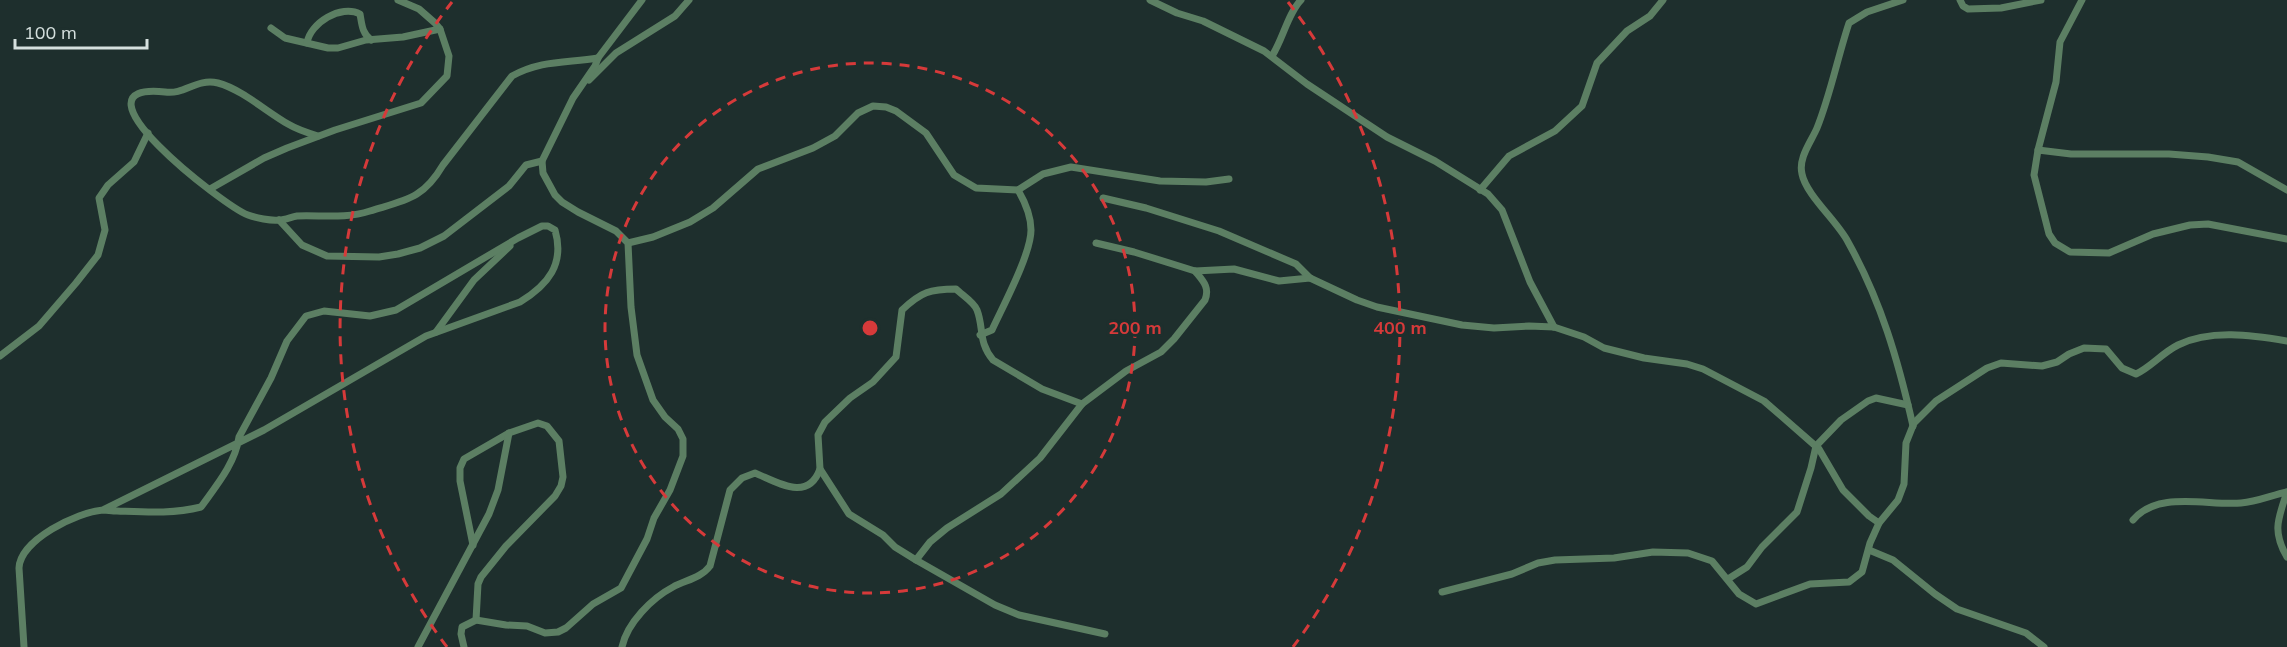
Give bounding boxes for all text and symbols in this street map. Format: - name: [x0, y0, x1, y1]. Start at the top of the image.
- scale bar: [15, 12, 147, 50]
- text: 100 m: [24, 21, 77, 44]
- text: 200 m: [1108, 316, 1162, 339]
- text: 400 m: [1373, 316, 1427, 339]
- centre of rings: [860, 318, 880, 338]

